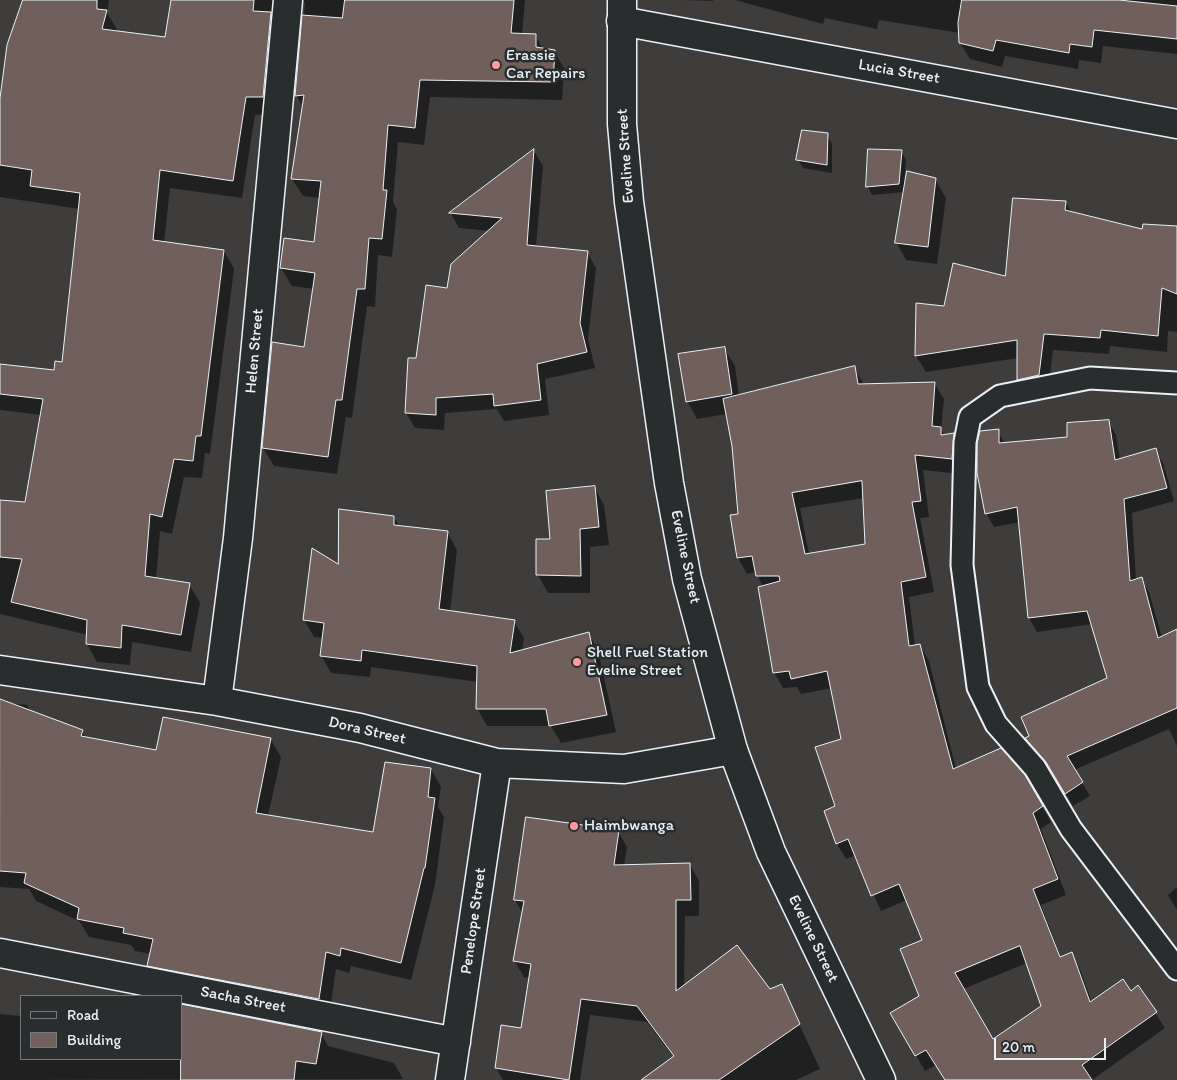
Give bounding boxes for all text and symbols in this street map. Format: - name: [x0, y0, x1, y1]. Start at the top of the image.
- place label: Erassie Car Repairs: [506, 46, 585, 84]
- street label: Lucia Street: [857, 55, 941, 89]
- marker: Erassie Car Repairs: [490, 59, 502, 71]
- street label: Eveline Street: [613, 108, 639, 204]
- street label: Helen Street: [242, 308, 268, 394]
- street label: Eveline Street: [666, 509, 704, 605]
- place label: Shell Fuel Station Eveline Street: [587, 643, 708, 681]
- marker: Shell Fuel Station Eveline Street: [571, 656, 583, 668]
- street label: Dora Street: [326, 713, 408, 749]
- place label: Haimbwanga: [584, 816, 674, 836]
- marker: Haimbwanga: [568, 820, 580, 832]
- street label: Penelope Street: [457, 866, 491, 976]
- street label: Eveline Street: [784, 892, 842, 986]
- street label: Sacha Street: [199, 982, 287, 1018]
- legend: [20, 995, 182, 1060]
- text: Road: [67, 1006, 99, 1024]
- scale bar: [997, 1028, 1110, 1060]
- text: Building: [67, 1031, 121, 1049]
- text: 20 m: [1002, 1038, 1035, 1056]

